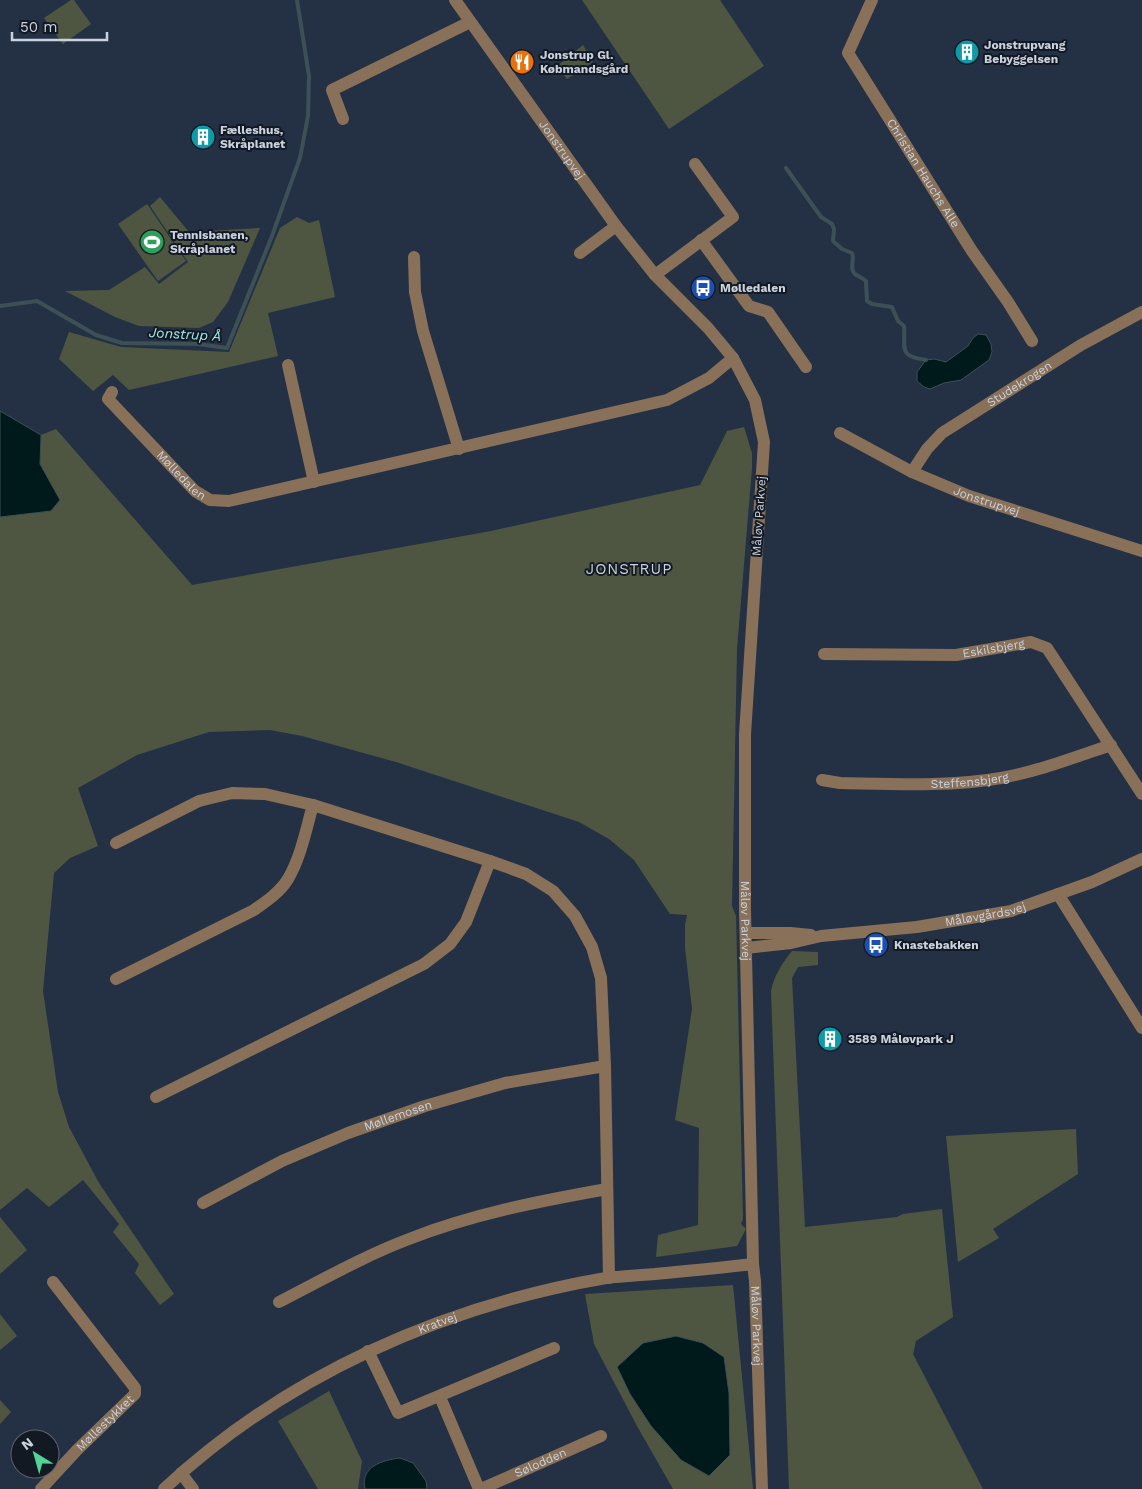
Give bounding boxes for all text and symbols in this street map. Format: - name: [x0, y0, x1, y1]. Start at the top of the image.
- scale bar: [12, 10, 108, 42]
- text: 50 m: [20, 18, 57, 36]
- place label: Jonstrupvang Bebyggelsen: [984, 38, 1066, 66]
- building icon: Jonstrupvang Bebyggelsen: [954, 39, 980, 65]
- place label: Jonstrup Gl. Købmandsgård: [540, 48, 628, 76]
- restaurant icon: Jonstrup Gl. Købmandsgård: [509, 49, 535, 75]
- street label: Christian Hauchs Alle: [884, 116, 963, 230]
- street label: Jonstrupvej: [536, 118, 587, 182]
- place label: Fælleshus, Skråplanet: [220, 123, 286, 151]
- building icon: Fælleshus, Skråplanet: [190, 124, 216, 150]
- place label: Tennisbanen, Skråplanet: [170, 228, 248, 256]
- sports icon: Tennisbanen, Skråplanet: [139, 229, 165, 255]
- bus stop icon: Mølledalen: [690, 275, 716, 301]
- place label: Mølledalen: [720, 281, 786, 295]
- water label: Jonstrup Å: [148, 324, 222, 344]
- street label: Studekrogen: [984, 358, 1054, 410]
- street label: Mølledalen: [154, 448, 208, 503]
- street label: Måløv Parkvej: [749, 476, 769, 556]
- street label: Jonstrupvej: [951, 483, 1021, 519]
- district label: JONSTRUP: [586, 560, 672, 578]
- street label: Eskilsbjerg: [961, 636, 1026, 661]
- street label: Steffensbjerg: [931, 770, 1010, 791]
- street label: Måløv Parkvej: [738, 881, 753, 961]
- street label: Måløvgårdsvej: [944, 899, 1028, 929]
- bus stop icon: Knastebakken: [863, 932, 889, 958]
- place label: Knastebakken: [894, 938, 979, 952]
- building icon: 3589 Måløvpark J: [817, 1026, 843, 1052]
- place label: 3589 Måløvpark J: [848, 1032, 954, 1046]
- street label: Møllemosen: [362, 1097, 433, 1134]
- street label: Måløv Parkvej: [748, 1285, 765, 1366]
- street label: Kratvej: [416, 1310, 459, 1337]
- street label: Møllestykket: [73, 1392, 137, 1454]
- north arrow: [10, 1429, 60, 1479]
- text: N: [18, 1434, 36, 1453]
- street label: Sølodden: [512, 1445, 569, 1480]

